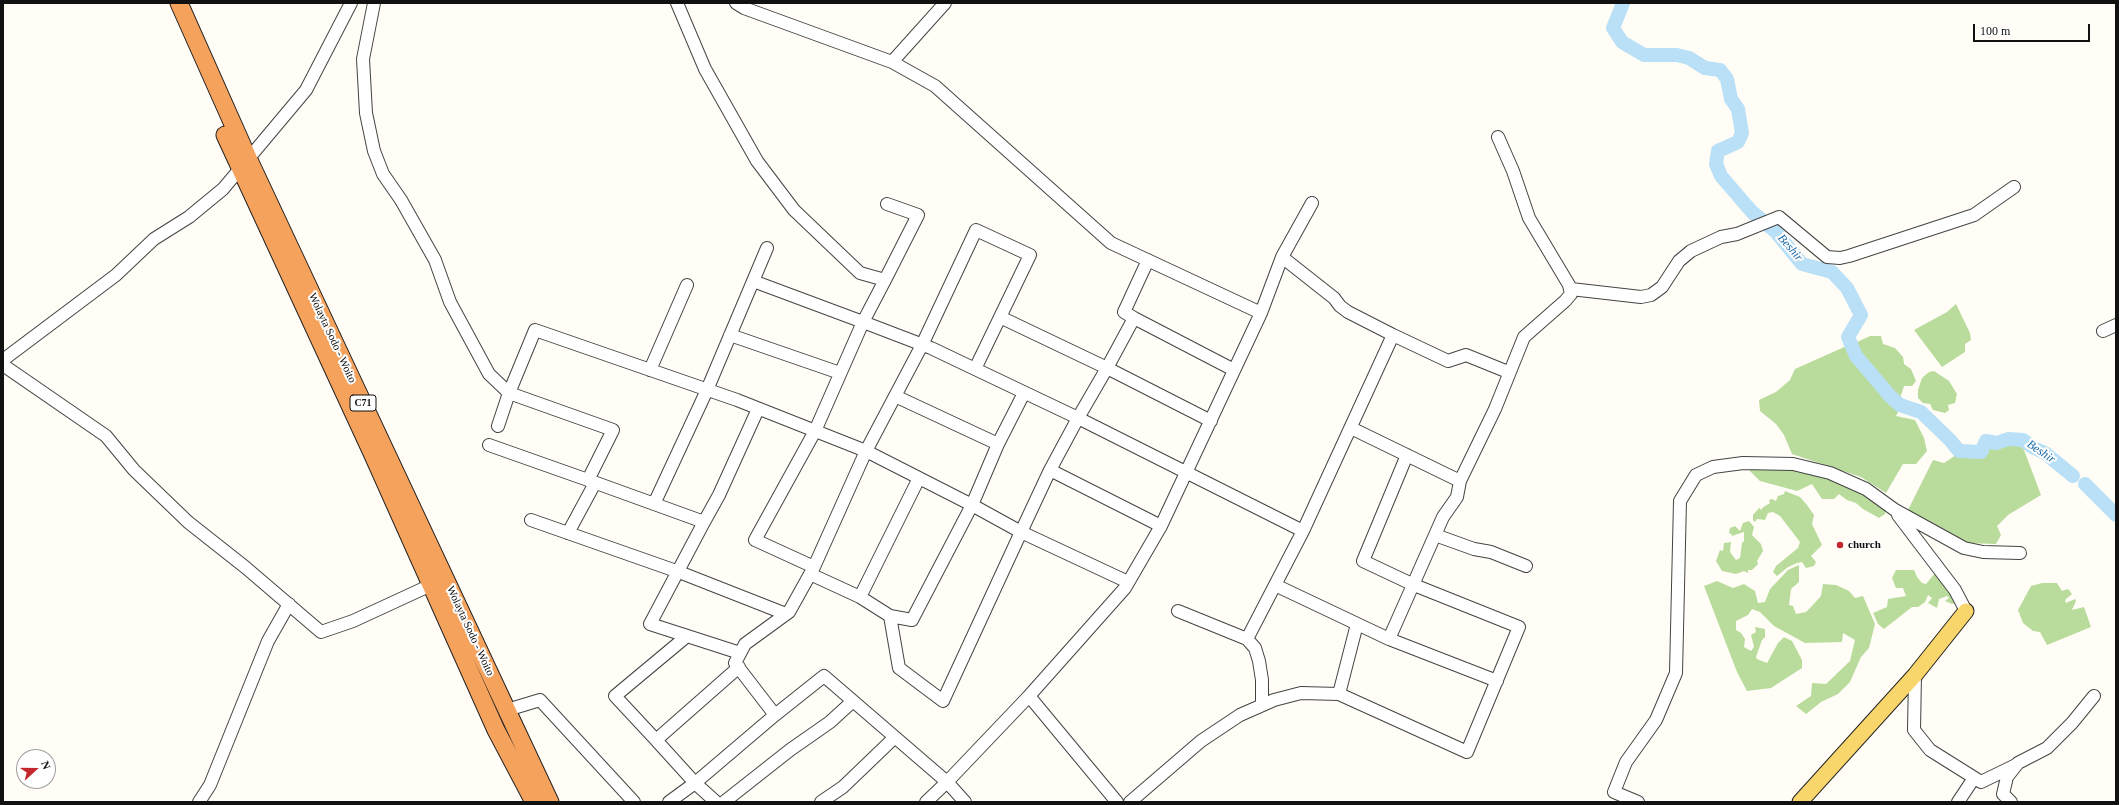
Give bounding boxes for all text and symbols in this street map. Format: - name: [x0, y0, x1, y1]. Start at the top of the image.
- scale bar: [1975, 16, 2092, 42]
- text: 100 m: [1980, 24, 2010, 38]
- water label: Beshir: [1774, 231, 1806, 265]
- street label: Wolayta Sodo - Woito: [305, 291, 359, 385]
- road number: C71: [350, 395, 376, 411]
- water label: Beshir: [2024, 437, 2058, 467]
- place label: church: [1848, 538, 1881, 552]
- marker: church: [1835, 540, 1845, 550]
- street label: Wolayta Sodo - Woito: [443, 584, 497, 678]
- north arrow: [16, 749, 56, 789]
- text: N: [39, 759, 53, 771]

